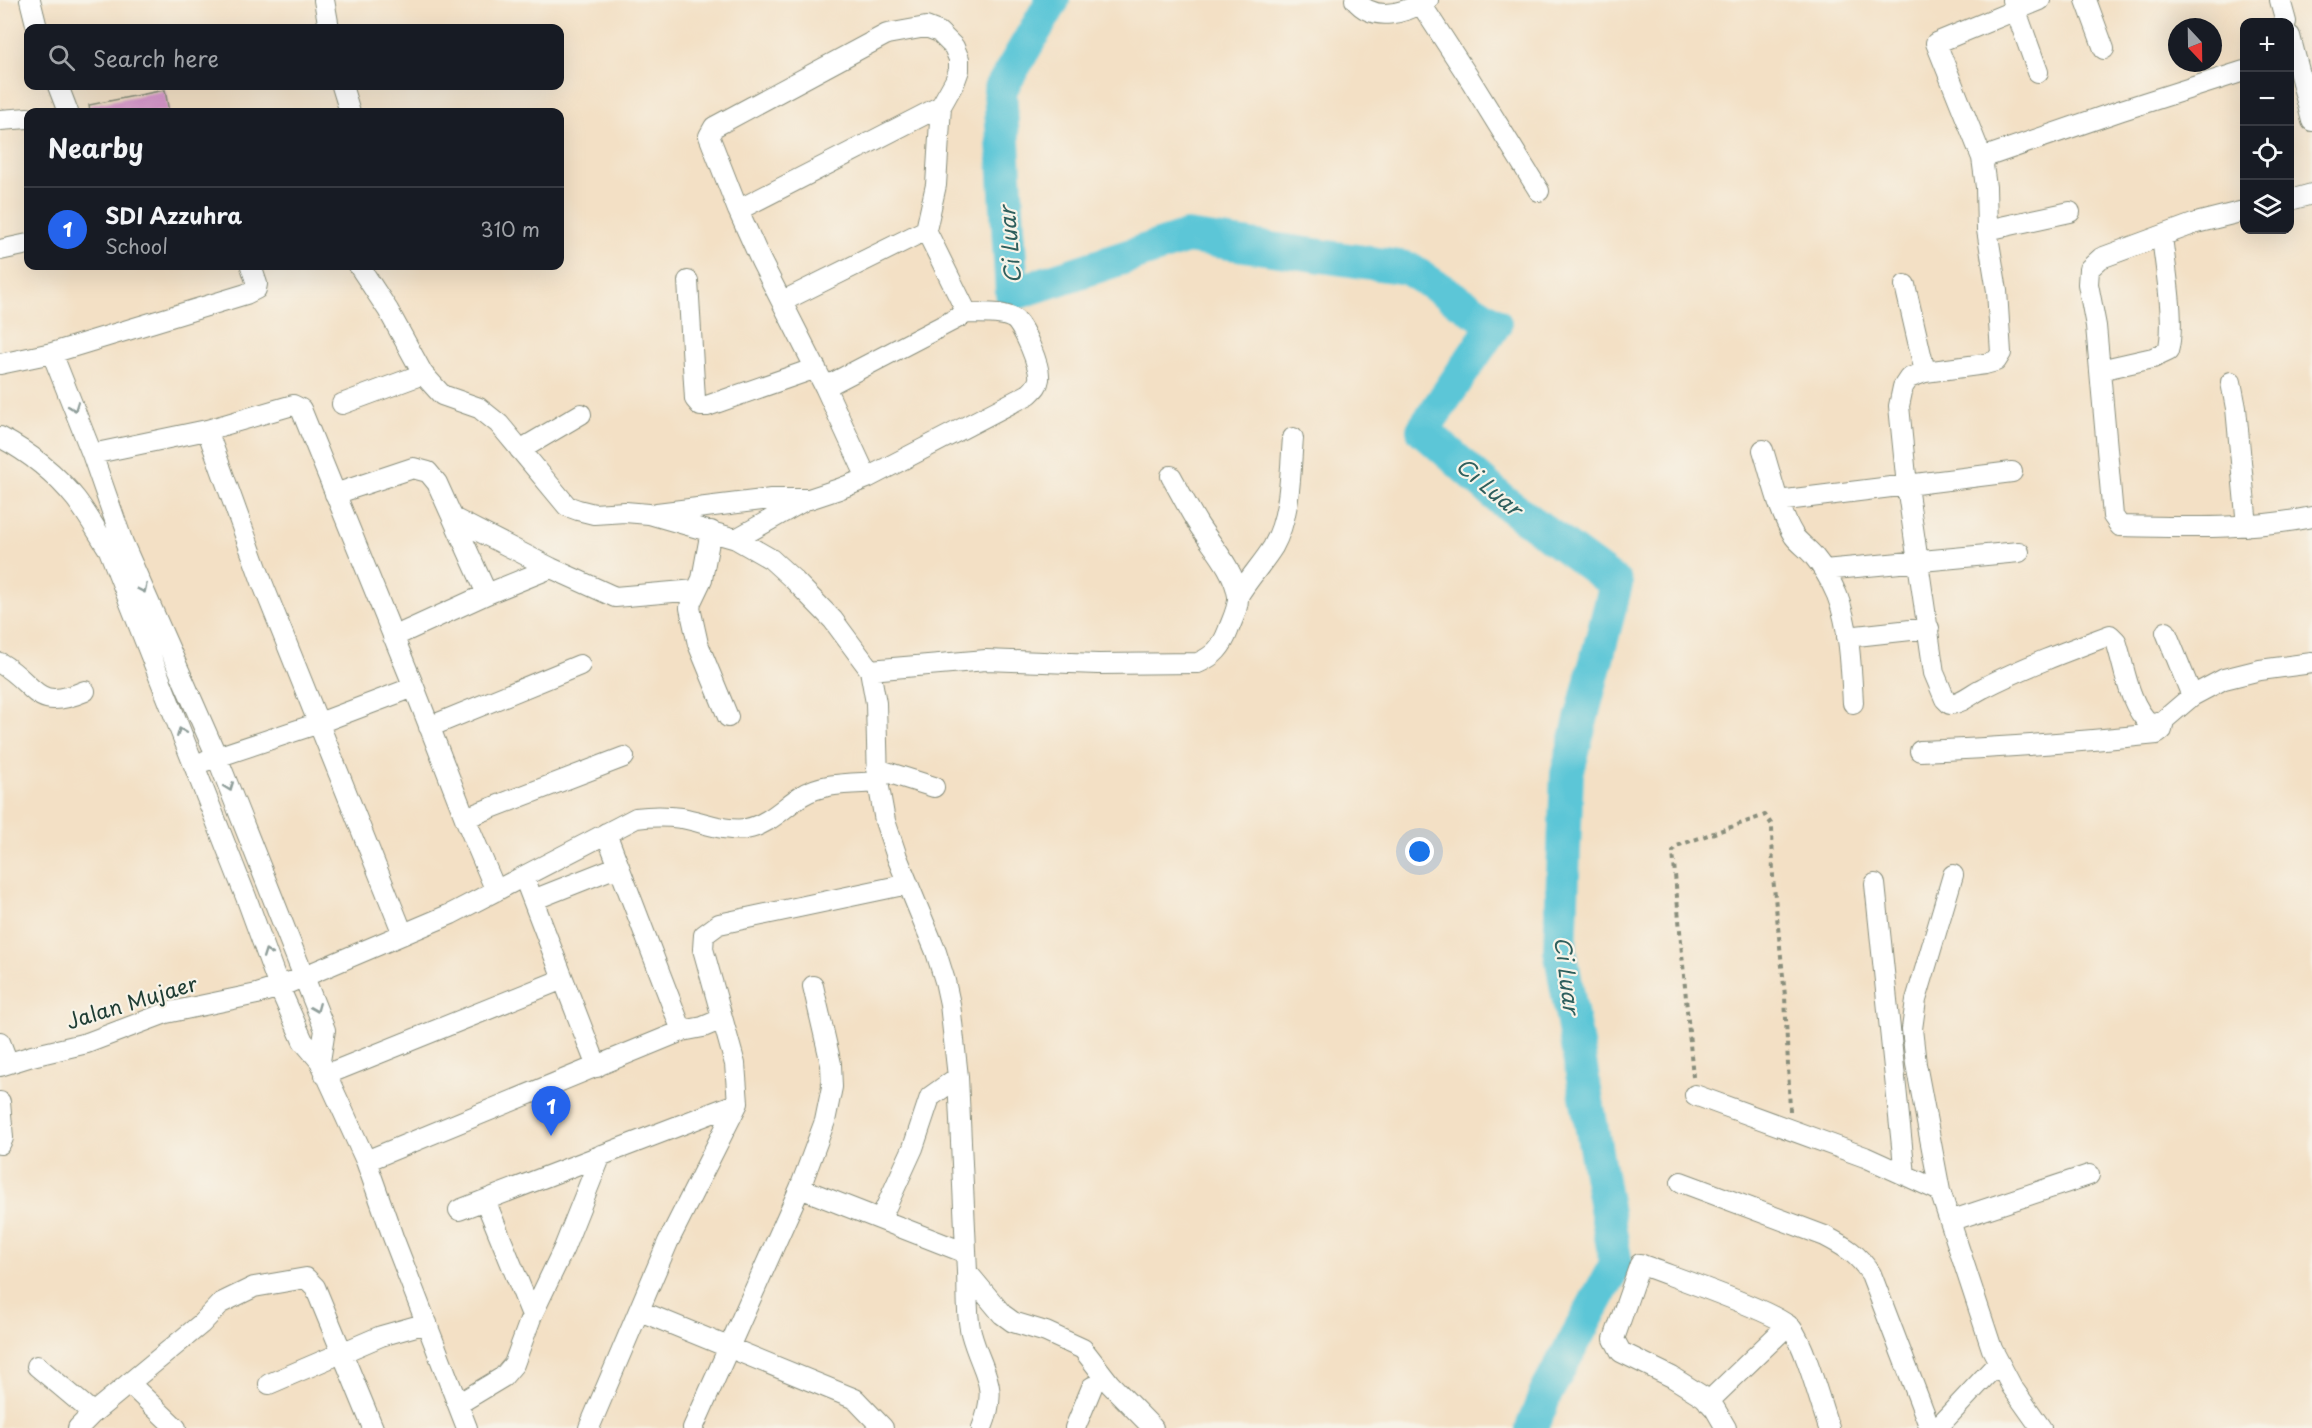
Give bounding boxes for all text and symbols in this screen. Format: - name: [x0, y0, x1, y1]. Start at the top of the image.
- north arrow: [2168, 18, 2222, 72]
- map controls: [2240, 18, 2294, 234]
- button: +: [2240, 18, 2294, 72]
- search box: [24, 24, 564, 90]
- icon: search: [45, 41, 78, 74]
- text: Search here: [93, 41, 219, 74]
- button: −: [2240, 72, 2294, 126]
- button: locate: [2240, 126, 2294, 180]
- text: Nearby: [48, 128, 143, 167]
- button: layers: [2240, 180, 2294, 234]
- text: SDI Azzuhra: [105, 198, 242, 231]
- water label: Ci Luar: [988, 202, 1028, 285]
- text: 1: [63, 214, 72, 244]
- text: 310 m: [480, 214, 540, 244]
- text: School: [105, 231, 168, 261]
- one-way arrow: [67, 401, 79, 412]
- water label: Ci Luar: [1450, 448, 1532, 525]
- one-way arrow: [136, 583, 148, 594]
- one-way arrow: [176, 727, 188, 738]
- one-way arrow: [221, 782, 234, 792]
- your location: [1405, 837, 1434, 866]
- water label: Ci Luar: [1547, 935, 1590, 1018]
- one-way arrow: [261, 948, 274, 959]
- street label: Jalan Mujaer: [62, 966, 201, 1036]
- one-way arrow: [309, 1001, 321, 1012]
- pin: 1: [532, 1086, 570, 1136]

